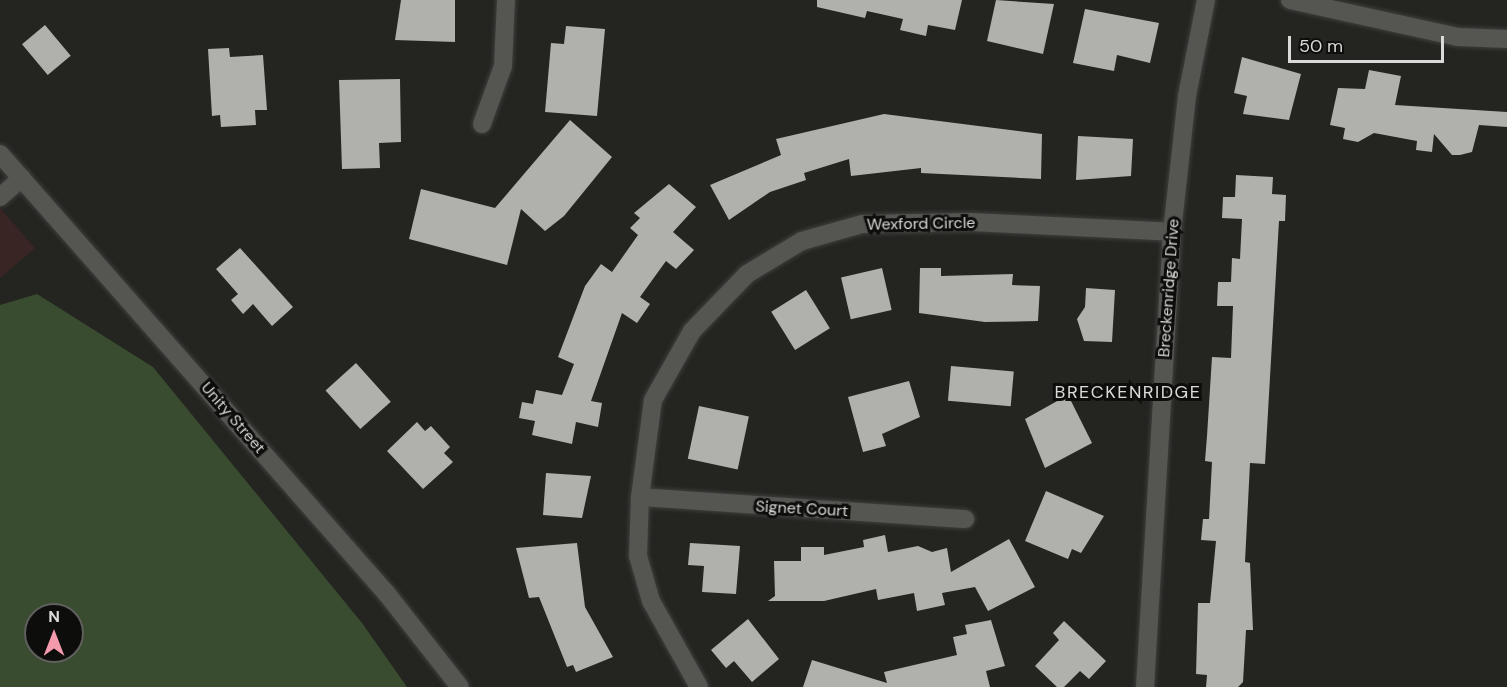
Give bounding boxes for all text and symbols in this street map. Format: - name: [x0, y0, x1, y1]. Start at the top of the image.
- scale bar: [1291, 24, 1447, 62]
- text: 50 m: [1299, 34, 1343, 58]
- street label: Wexford Circle: [867, 213, 975, 235]
- street label: Breckenridge Drive: [1155, 218, 1183, 358]
- street label: Unity Street: [197, 378, 269, 458]
- district label: BRECKENRIDGE: [1055, 381, 1201, 403]
- street label: Signet Court: [755, 497, 849, 521]
- north arrow: [24, 603, 84, 663]
- text: N: [48, 606, 60, 627]

